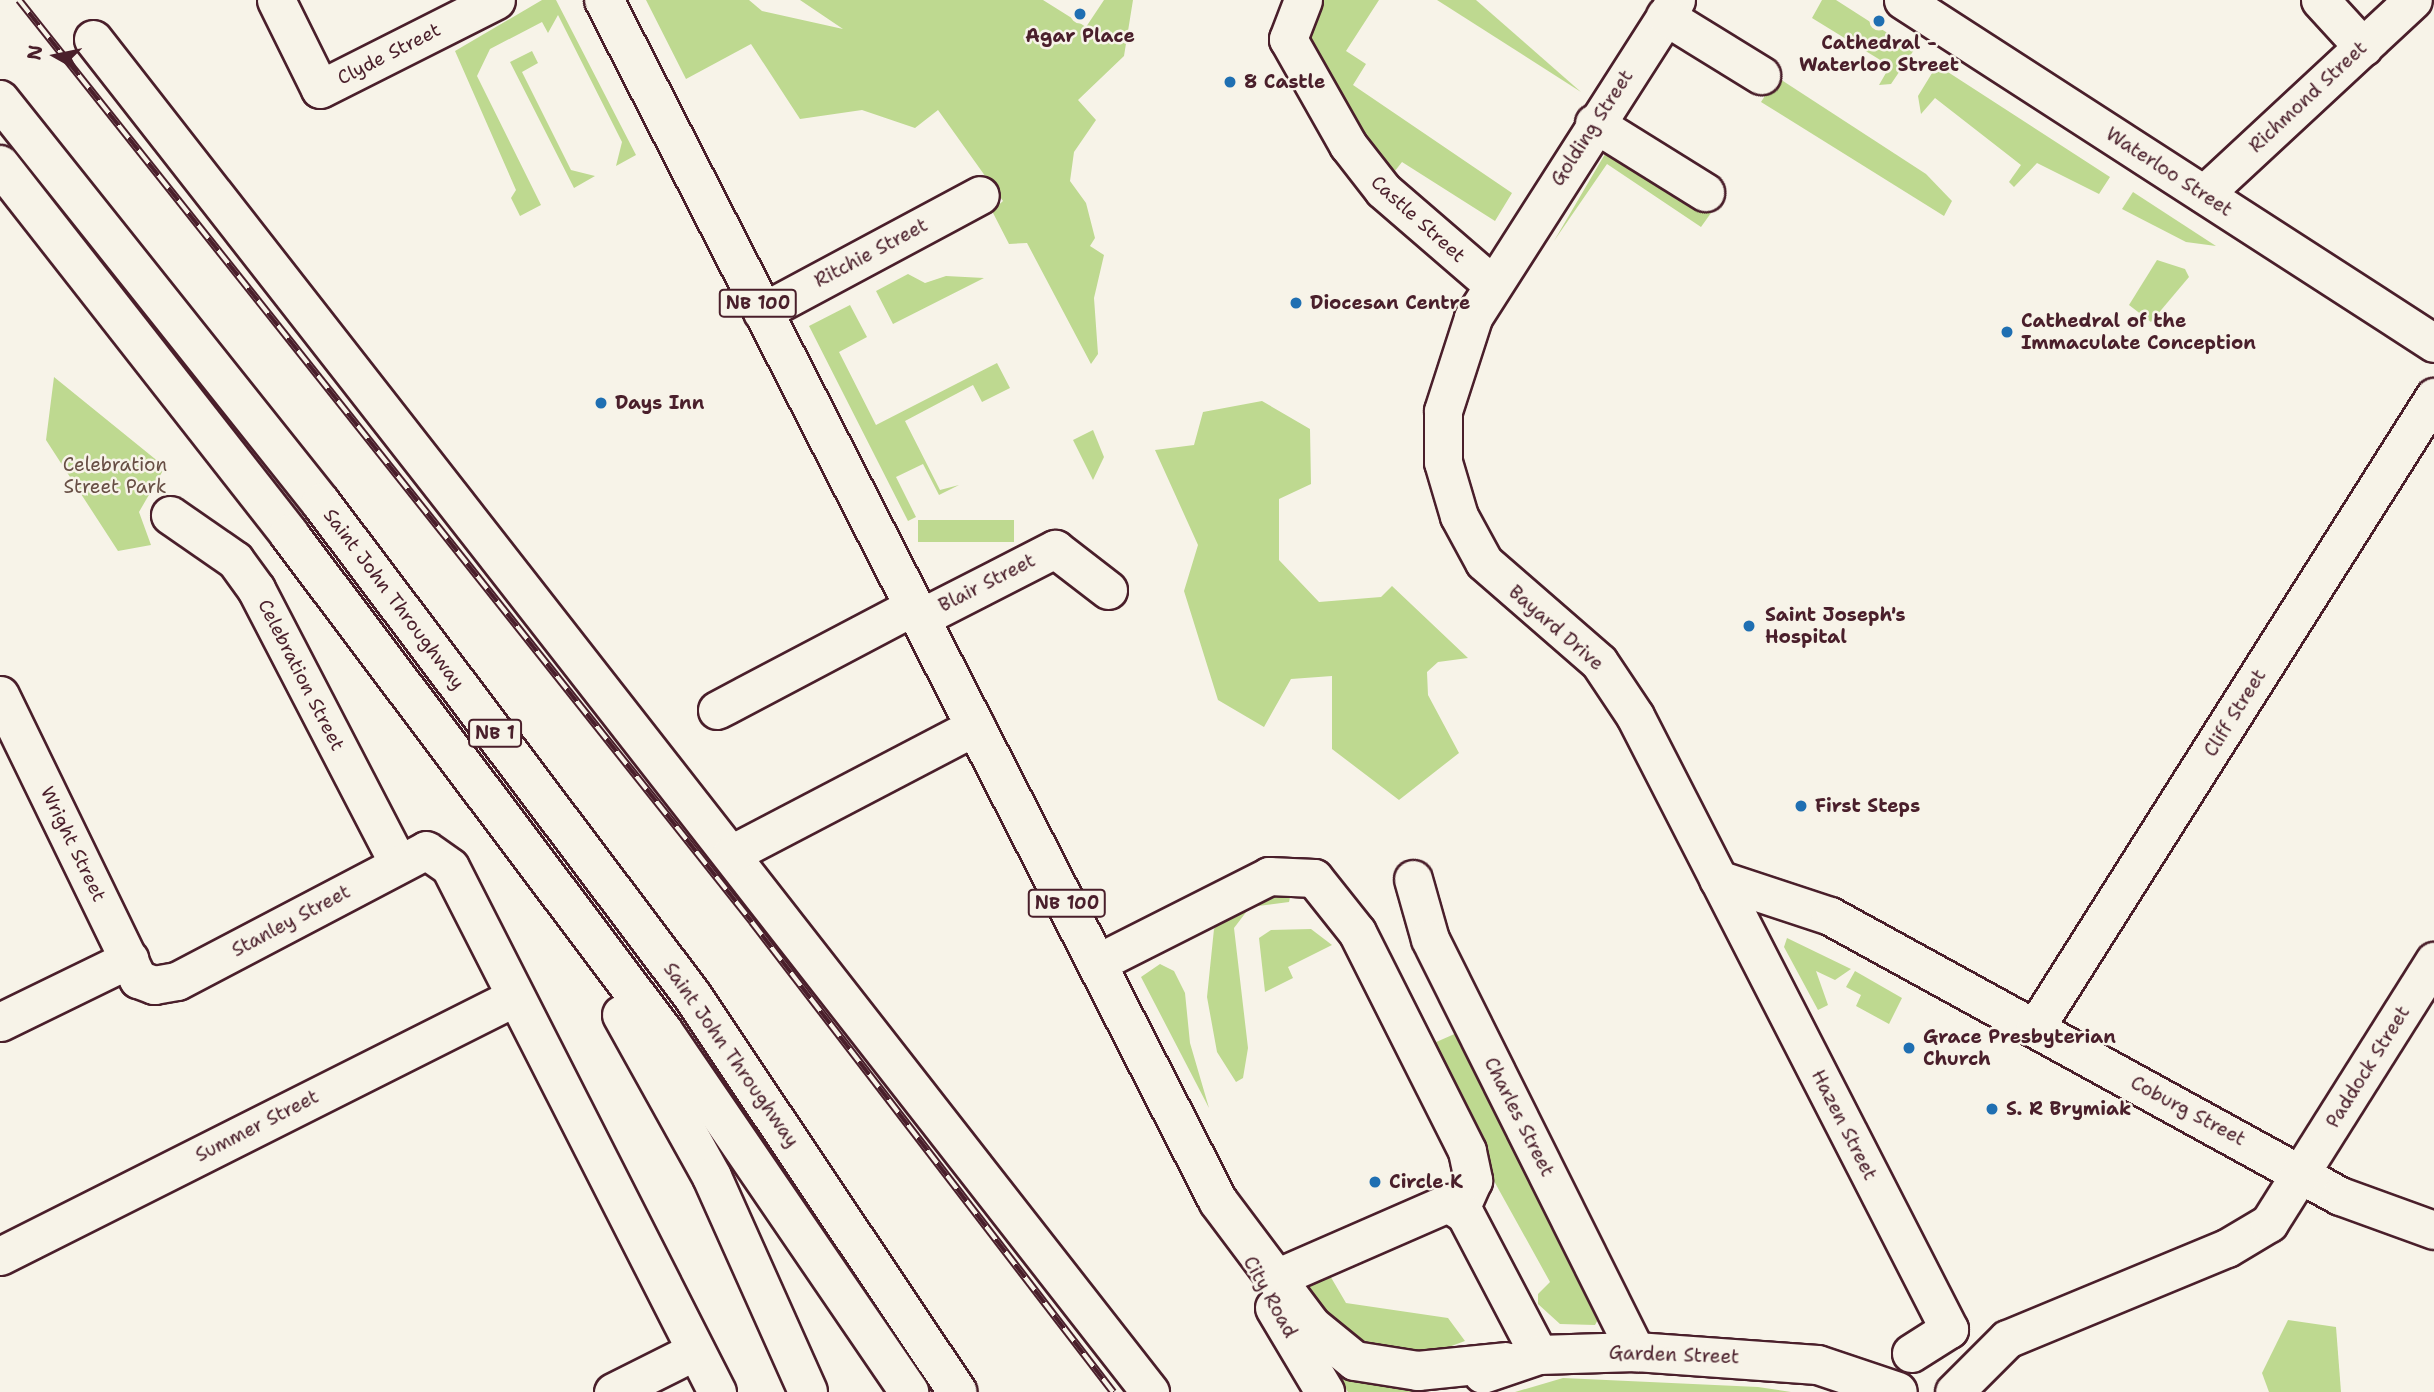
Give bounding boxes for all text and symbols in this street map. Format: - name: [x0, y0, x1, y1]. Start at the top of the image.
- marker: Agar Place: [1072, 6, 1088, 22]
- marker: Cathedral - Waterloo Street: [1871, 13, 1887, 29]
- street label: Clyde Street: [334, 18, 444, 90]
- north arrow: [21, 21, 91, 91]
- place label: Agar Place: [1025, 25, 1135, 47]
- place label: Cathedral - Waterloo Street: [1799, 32, 1959, 76]
- street label: Richmond Street: [2244, 37, 2372, 157]
- text: N: [21, 43, 48, 62]
- street label: Golding Street: [1546, 66, 1638, 190]
- place label: 8 Castle: [1244, 71, 1325, 93]
- marker: 8 Castle: [1222, 74, 1238, 90]
- street label: Waterloo Street: [2101, 123, 2237, 221]
- street label: Castle Street: [1366, 171, 1470, 267]
- street label: Ritchie Street: [810, 214, 932, 292]
- road number: NB 100: [718, 288, 798, 318]
- place label: Diocesan Centre: [1310, 292, 1470, 314]
- marker: Diocesan Centre: [1288, 295, 1304, 311]
- place label: Cathedral of the Immaculate Conception: [2021, 310, 2256, 354]
- marker: Cathedral of the Immaculate Conception: [1999, 324, 2015, 340]
- place label: Days Inn: [615, 392, 704, 414]
- marker: Days Inn: [593, 395, 609, 411]
- park label: Celebration Street Park: [63, 454, 167, 498]
- street label: Saint John Throughway: [319, 504, 469, 694]
- street label: Blair Street: [935, 549, 1039, 617]
- street label: Bayard Drive: [1504, 581, 1608, 675]
- street label: Celebration Street: [253, 596, 349, 754]
- place label: Saint Joseph's Hospital: [1765, 604, 1905, 648]
- marker: Saint Joseph's Hospital: [1739, 616, 1759, 636]
- street label: Cliff Street: [2199, 665, 2271, 761]
- road number: NB 1: [467, 718, 523, 748]
- street label: Wright Street: [35, 783, 111, 905]
- place label: First Steps: [1815, 795, 1920, 817]
- marker: First Steps: [1793, 798, 1809, 814]
- street label: Stanley Street: [228, 880, 354, 962]
- road number: NB 100: [1027, 888, 1107, 918]
- street label: Saint John Throughway: [658, 958, 804, 1152]
- street label: Paddock Street: [2321, 1002, 2415, 1132]
- place label: Grace Presbyterian Church: [1923, 1026, 2116, 1070]
- marker: Grace Presbyterian Church: [1901, 1040, 1917, 1056]
- street label: Charles Street: [1479, 1054, 1559, 1180]
- street label: Hazen Street: [1806, 1066, 1882, 1184]
- street label: Coburg Street: [2127, 1071, 2249, 1151]
- street label: Summer Street: [192, 1085, 322, 1167]
- place label: S. R Brymiak: [2006, 1098, 2131, 1120]
- marker: S. R Brymiak: [1984, 1101, 2000, 1117]
- place label: Circle K: [1389, 1171, 1463, 1193]
- marker: Circle K: [1367, 1174, 1383, 1190]
- street label: City Road: [1238, 1252, 1302, 1342]
- street label: Garden Street: [1608, 1341, 1740, 1369]

